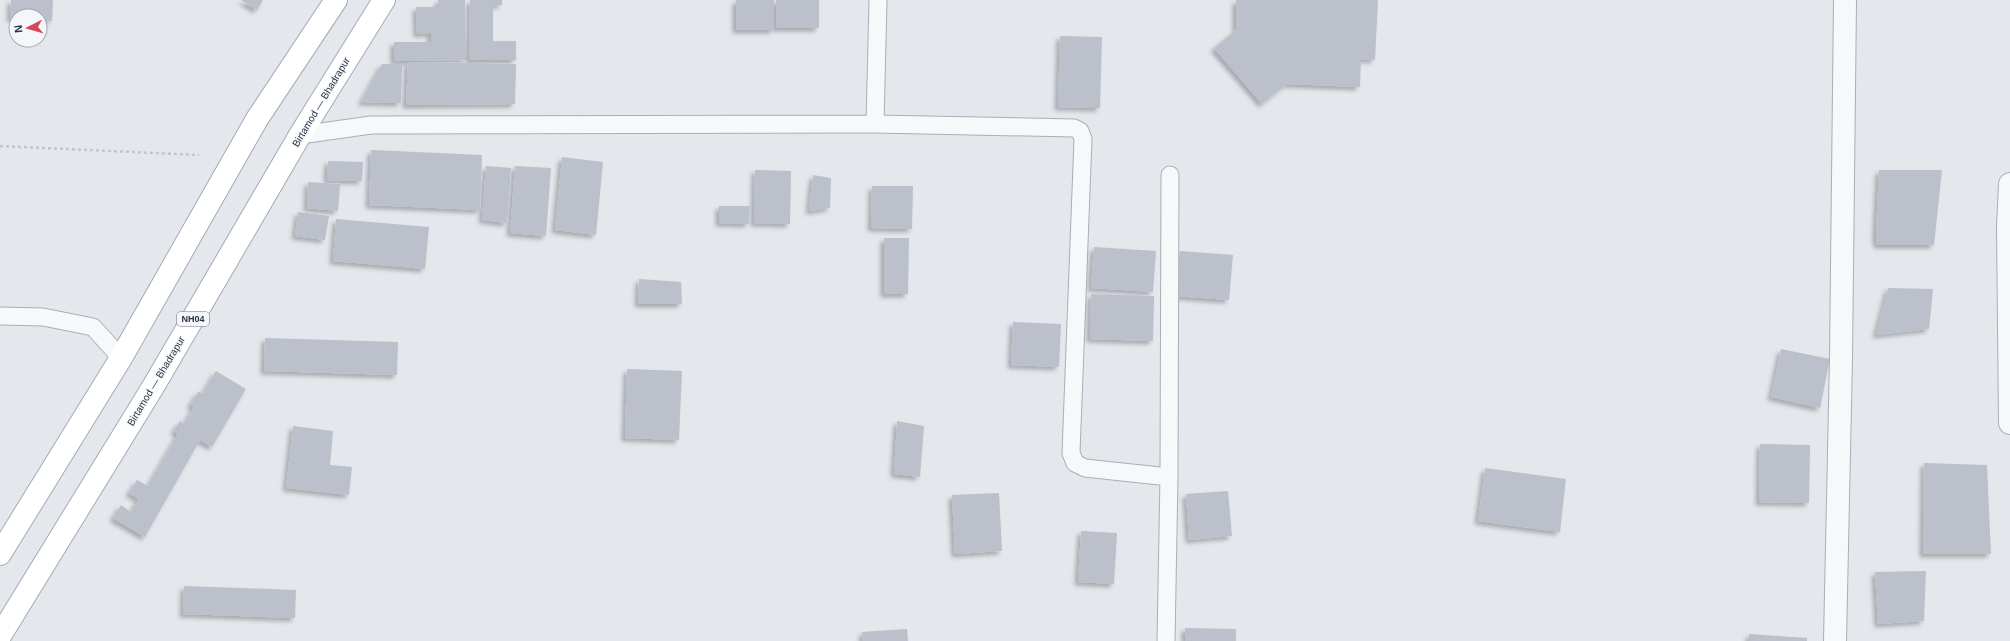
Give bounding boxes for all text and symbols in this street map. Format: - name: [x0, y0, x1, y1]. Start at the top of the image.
- north arrow: [8, 8, 48, 48]
- text: N: [12, 24, 24, 34]
- street label: Birtamod — Bhadrapur: [290, 55, 352, 149]
- road number: NH04: [177, 312, 209, 326]
- street label: Birtamod — Bhadrapur: [125, 334, 187, 428]

